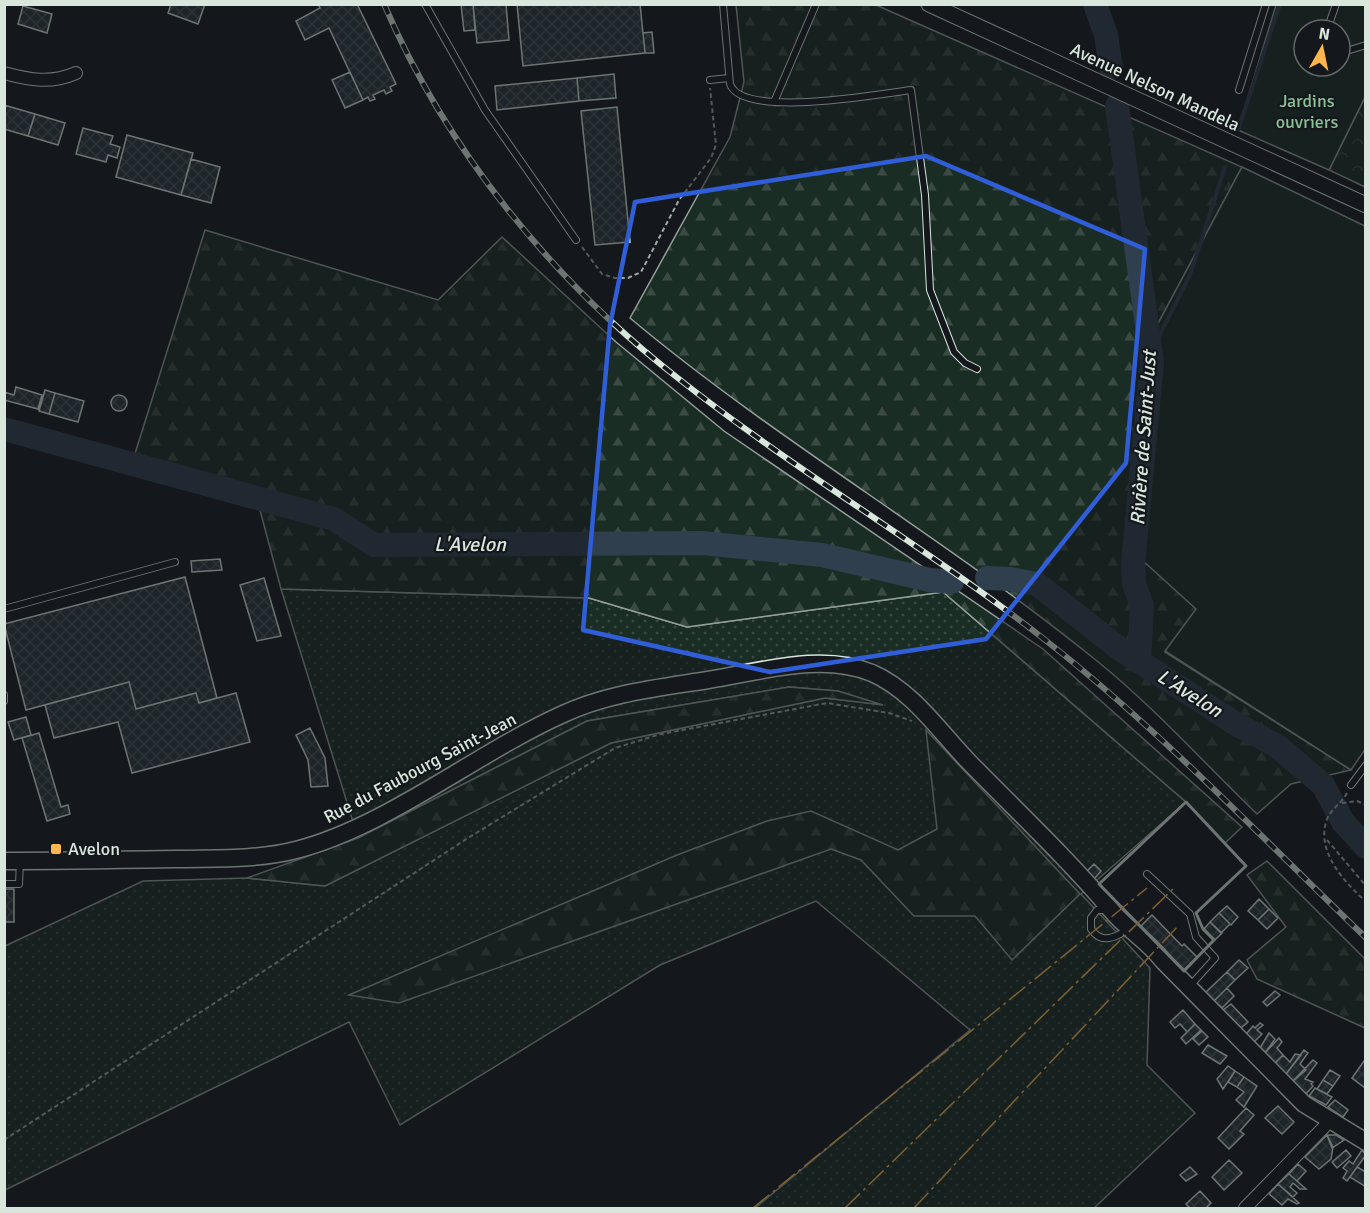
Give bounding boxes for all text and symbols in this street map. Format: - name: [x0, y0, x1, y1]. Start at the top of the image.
- north arrow: [1292, 18, 1352, 78]
- text: N: [1317, 23, 1331, 45]
- street label: Avenue Nelson Mandela: [1067, 38, 1243, 136]
- park label: Jardins ouvriers: [1276, 90, 1338, 133]
- water label: Rivière de Saint-Just: [1125, 348, 1162, 526]
- water label: L'Avelon: [434, 532, 507, 557]
- water label: L'Avelon: [1153, 664, 1228, 724]
- street label: Rue du Faubourg Saint-Jean: [320, 708, 520, 828]
- place label: Avelon: [68, 838, 120, 860]
- marker: Avelon: [49, 842, 63, 856]

